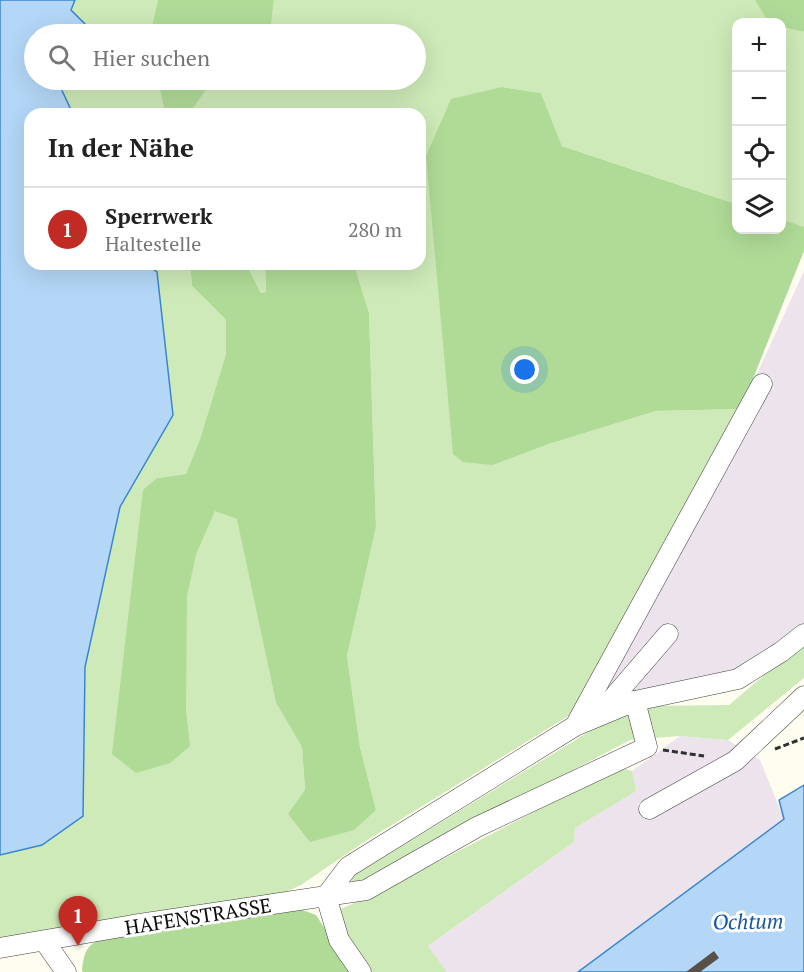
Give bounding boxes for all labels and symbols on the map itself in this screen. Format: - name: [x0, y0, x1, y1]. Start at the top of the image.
- your location: [510, 355, 539, 384]
- street label: HAFENSTRASSE: [123, 891, 273, 941]
- pin: 1: [58, 896, 98, 946]
- water label: Ochtum: [712, 906, 784, 936]

